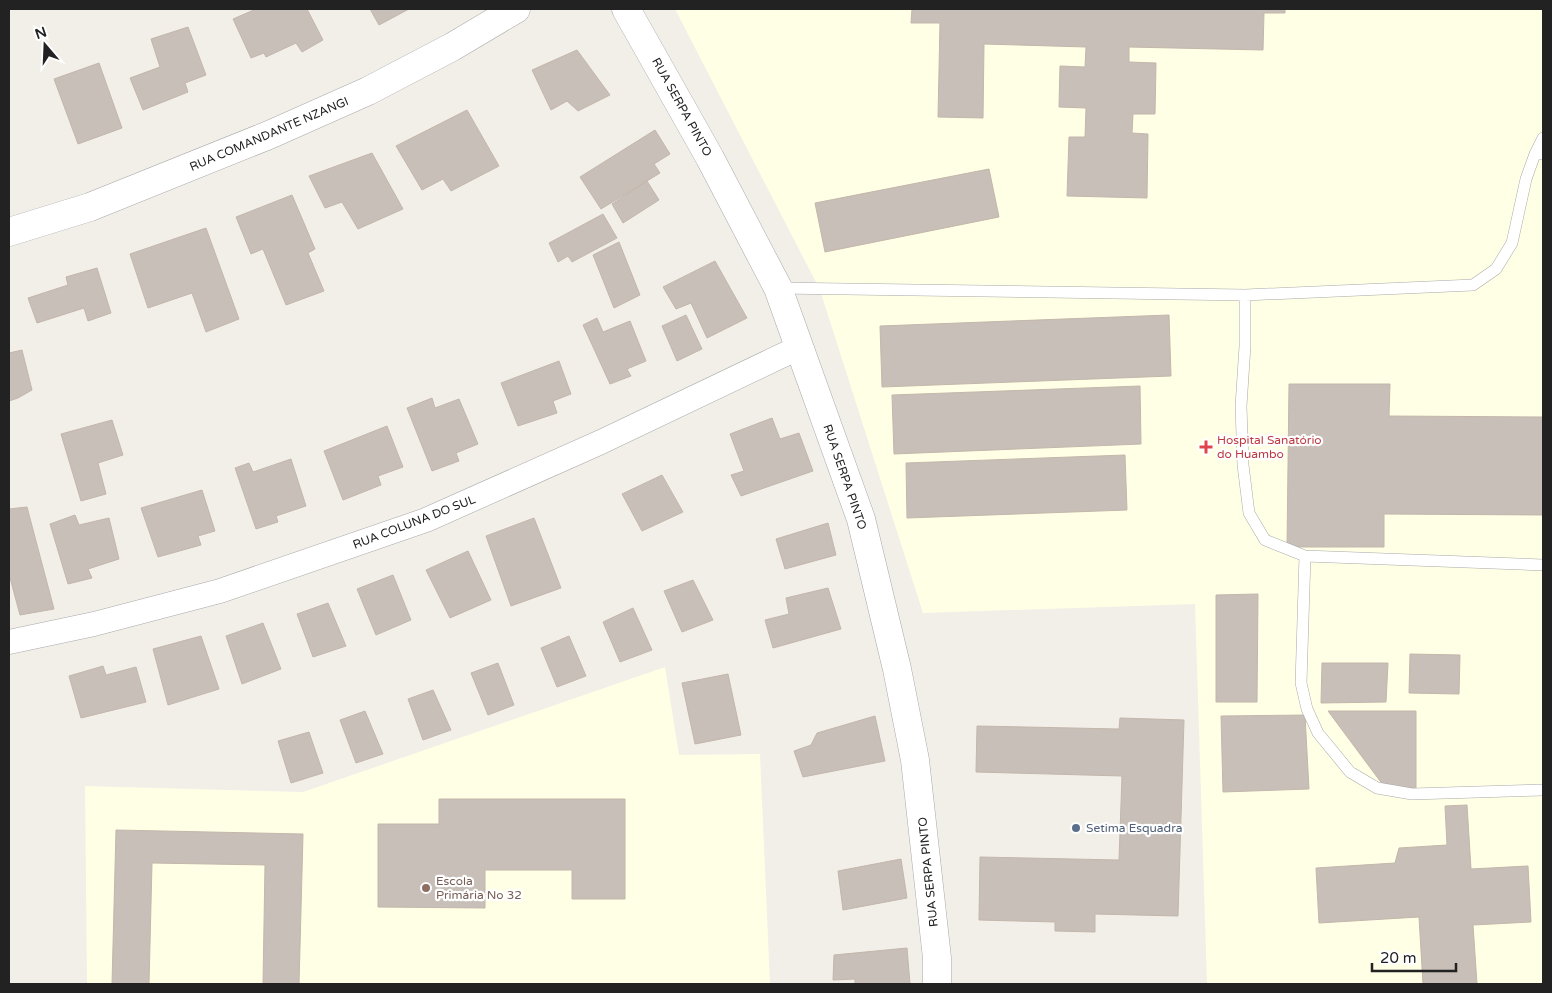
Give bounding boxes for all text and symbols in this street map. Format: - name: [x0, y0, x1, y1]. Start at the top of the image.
- north arrow: [20, 20, 70, 70]
- text: N: [33, 23, 49, 43]
- street label: RUA SERPA PINTO: [649, 55, 715, 159]
- street label: RUA COMANDANTE NZANGI: [187, 94, 351, 174]
- street label: RUA SERPA PINTO: [820, 422, 870, 532]
- place label: Hospital Sanatório do Huambo: [1217, 433, 1322, 461]
- marker: Hospital Sanatório do Huambo: [1199, 440, 1213, 454]
- street label: RUA COLUNA DO SUL: [351, 492, 477, 552]
- street label: RUA SERPA PINTO: [915, 816, 941, 928]
- place label: Setima Esquadra: [1086, 821, 1183, 835]
- marker: Setima Esquadra: [1070, 822, 1082, 834]
- place label: Escola Primária No 32: [436, 874, 522, 902]
- marker: Escola Primária No 32: [420, 882, 432, 894]
- scale bar: [1372, 940, 1456, 972]
- text: 20 m: [1380, 949, 1417, 967]

